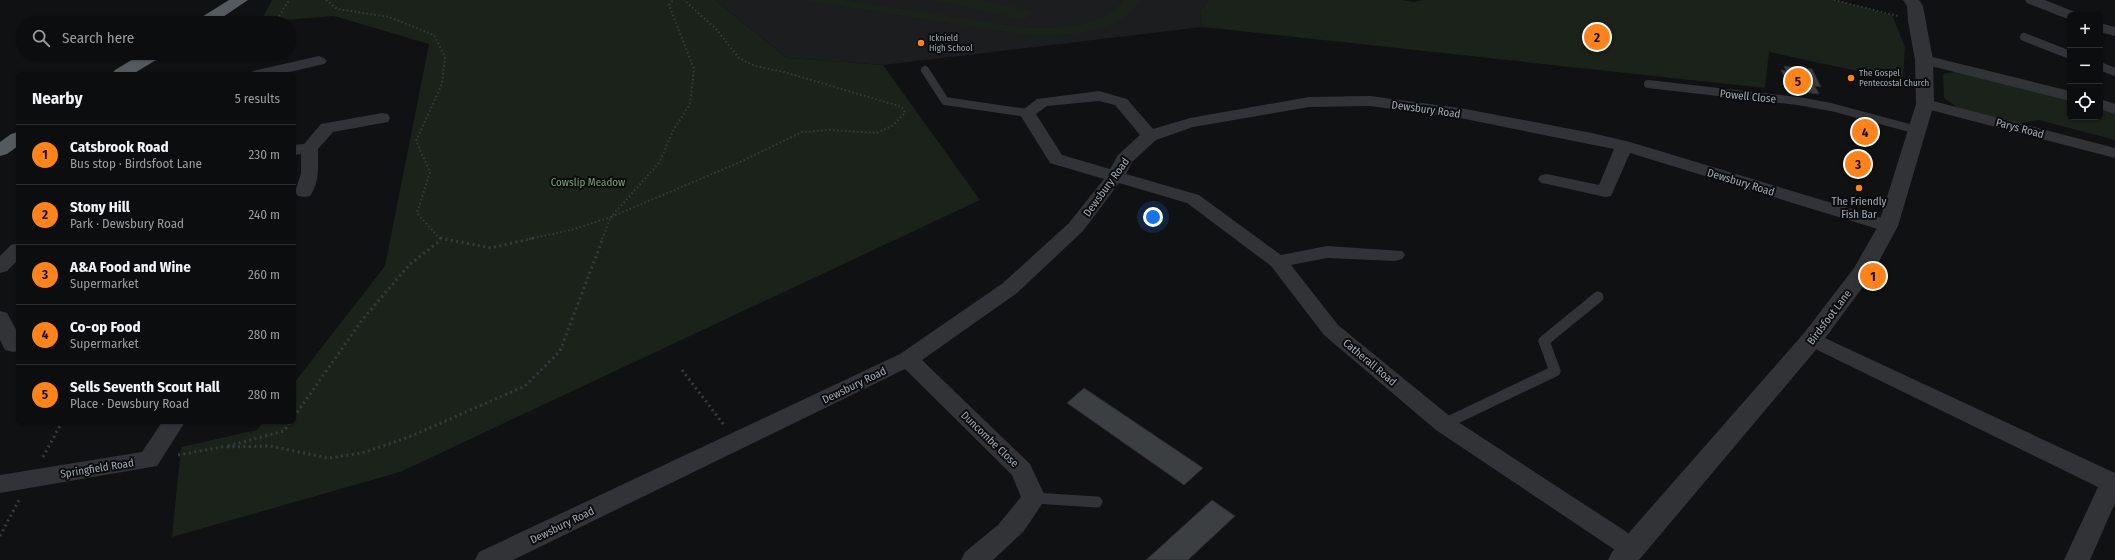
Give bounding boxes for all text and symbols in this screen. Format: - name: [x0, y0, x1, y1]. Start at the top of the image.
- map controls: [2067, 12, 2103, 120]
- button: +: [2067, 12, 2103, 48]
- search box: [16, 16, 296, 60]
- pin: 2: [1584, 22, 1610, 52]
- icon: search: [30, 27, 52, 49]
- text: Search here: [62, 29, 134, 47]
- place label: Icknield High School: [929, 33, 973, 53]
- marker: Icknield High School: [916, 38, 926, 48]
- button: −: [2067, 48, 2103, 84]
- pin: 5: [1785, 66, 1811, 96]
- place label: The Gospel Pentecostal Church: [1859, 68, 1930, 88]
- marker: The Gospel Pentecostal Church: [1846, 73, 1856, 83]
- button: locate: [2067, 84, 2103, 120]
- street label: Powell Close: [1719, 87, 1777, 106]
- text: Nearby: [32, 88, 83, 109]
- text: 5 results: [235, 91, 280, 106]
- street label: Dewsbury Road: [1391, 98, 1461, 121]
- street label: Parys Road: [1994, 116, 2045, 141]
- pin: 4: [1852, 117, 1878, 147]
- text: Catsbrook Road: [70, 138, 169, 156]
- text: 1: [42, 147, 48, 162]
- text: 230 m: [249, 147, 280, 162]
- pin: 3: [1845, 149, 1871, 179]
- street label: Dewsbury Road: [1081, 155, 1132, 219]
- text: Bus stop · Birdsfoot Lane: [70, 156, 202, 171]
- street label: Dewsbury Road: [1706, 166, 1776, 199]
- park label: Cowslip Meadow: [551, 176, 625, 189]
- marker: The Friendly Fish Bar: [1854, 183, 1864, 193]
- place label: The Friendly Fish Bar: [1832, 195, 1886, 221]
- text: Stony Hill: [70, 198, 130, 216]
- text: 2: [42, 207, 48, 222]
- text: 240 m: [248, 207, 280, 222]
- your location: [1143, 207, 1163, 227]
- text: Park · Dewsbury Road: [70, 216, 184, 231]
- text: A&A Food and Wine: [70, 258, 191, 276]
- pin: 1: [1860, 261, 1886, 291]
- text: 3: [42, 267, 48, 282]
- text: 260 m: [248, 267, 280, 282]
- text: Supermarket: [70, 276, 139, 291]
- street label: Birdsfoot Lane: [1805, 287, 1854, 347]
- text: Co-op Food: [70, 318, 141, 336]
- text: 4: [42, 327, 48, 342]
- text: 280 m: [248, 327, 280, 342]
- text: Supermarket: [70, 336, 139, 351]
- street label: Catherall Road: [1340, 336, 1399, 388]
- street label: Dewsbury Road: [820, 364, 888, 407]
- text: Sells Seventh Scout Hall: [70, 378, 220, 396]
- text: 5: [42, 387, 48, 402]
- text: 280 m: [248, 387, 280, 402]
- text: Place · Dewsbury Road: [70, 396, 189, 411]
- street label: Duncombe Close: [958, 409, 1021, 470]
- street label: Springfield Road: [59, 456, 135, 481]
- street label: Dewsbury Road: [528, 504, 596, 547]

